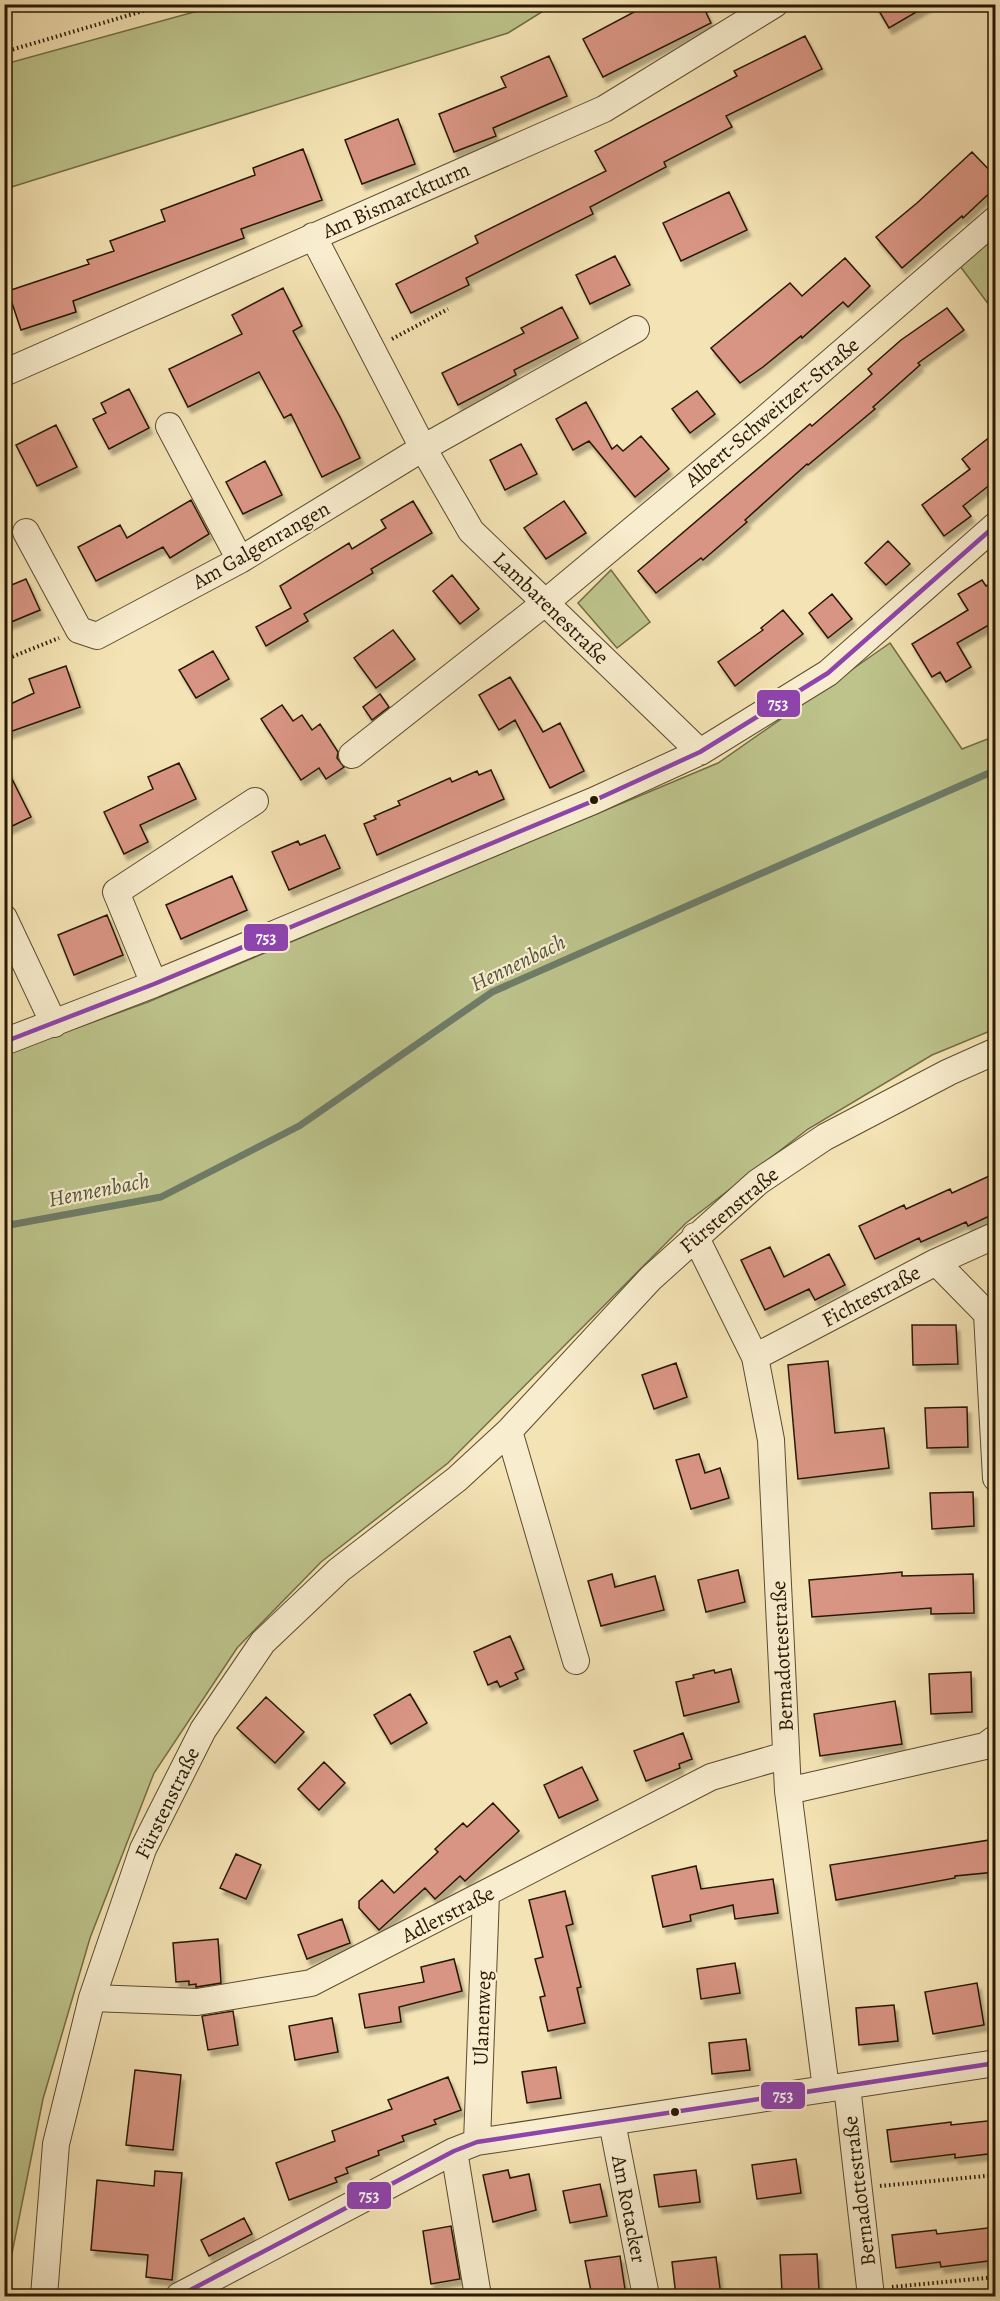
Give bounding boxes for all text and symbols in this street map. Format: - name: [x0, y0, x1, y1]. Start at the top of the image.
- street label: Am Bismarckturm: [317, 155, 474, 245]
- street label: Albert-Schweitzer-Straße: [678, 331, 865, 494]
- street label: Am Galgenrangen: [186, 494, 335, 596]
- street label: Lambarenestraße: [487, 545, 615, 671]
- line badge: 753: [756, 689, 801, 718]
- text: 753: [768, 693, 788, 715]
- unlabelled marker: [588, 794, 600, 806]
- line badge: 753: [243, 923, 289, 952]
- text: 753: [256, 927, 276, 949]
- water label: Hennenbach: [465, 927, 571, 999]
- street label: Fürstenstraße: [674, 1160, 784, 1260]
- water label: Hennenbach: [46, 1165, 152, 1215]
- street label: Fichtestraße: [817, 1258, 925, 1334]
- street label: Bernadottestraße: [764, 1580, 800, 1732]
- street label: Fürstenstraße: [128, 1742, 206, 1864]
- street label: Adlerstraße: [396, 1879, 499, 1950]
- street label: Ulanenweg: [466, 1969, 498, 2066]
- line badge: 753: [760, 2081, 806, 2110]
- text: 753: [773, 2085, 793, 2107]
- unlabelled marker: [669, 2106, 681, 2118]
- street label: Bernadottestraße: [836, 2114, 882, 2268]
- street label: Am Rotacker: [605, 2152, 653, 2265]
- line badge: 753: [346, 2181, 392, 2210]
- text: 753: [359, 2185, 379, 2207]

